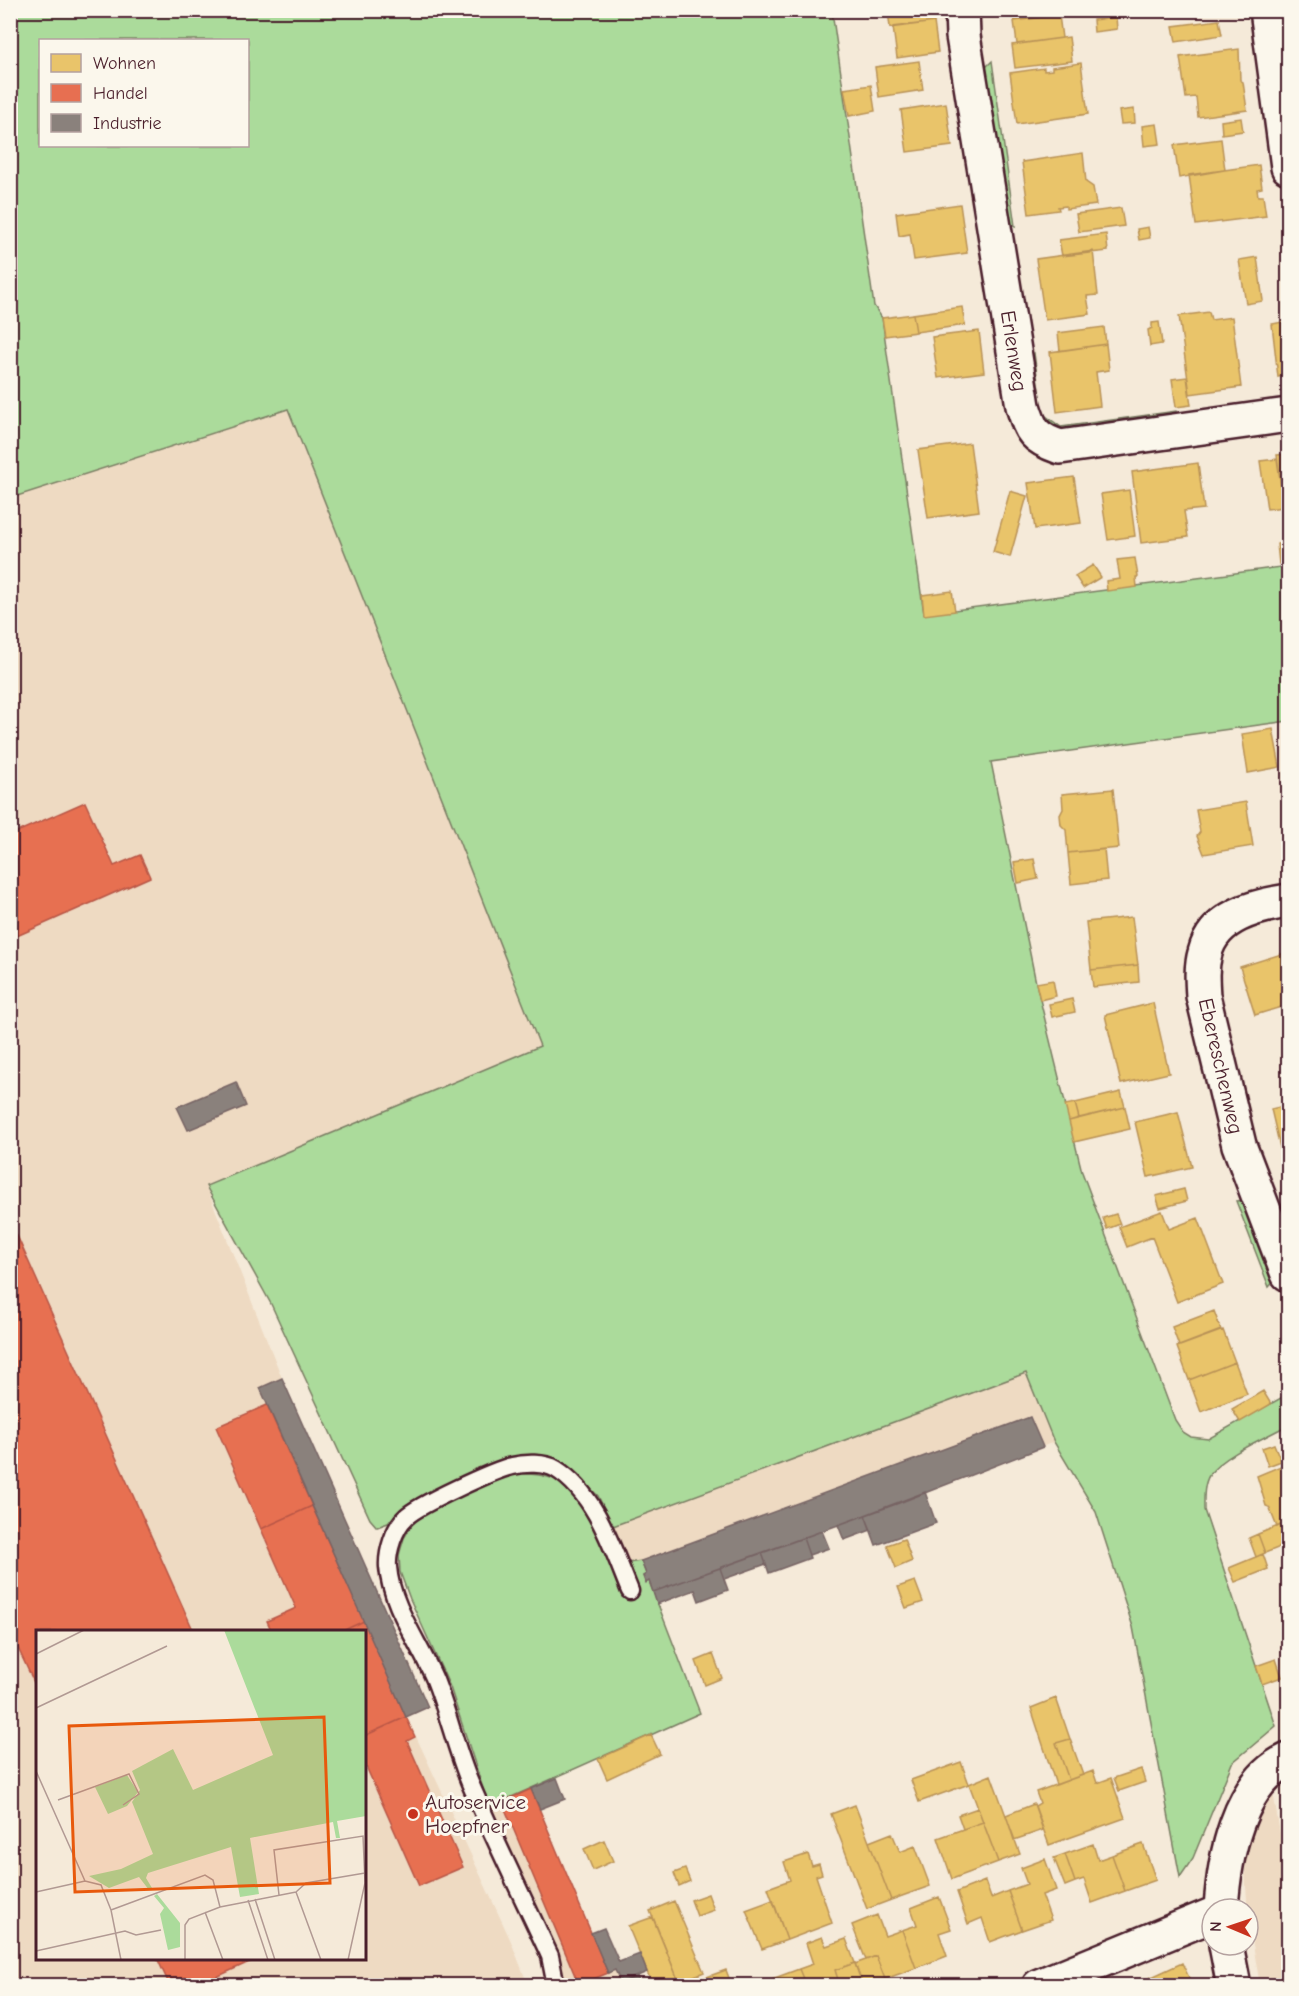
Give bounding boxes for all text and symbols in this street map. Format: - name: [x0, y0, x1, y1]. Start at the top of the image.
- legend: [39, 39, 249, 147]
- text: Wohnen: [93, 53, 156, 74]
- text: Handel: [93, 83, 148, 104]
- text: Industrie: [93, 113, 162, 134]
- street label: Erlenweg: [996, 309, 1032, 393]
- street label: Ebereschenweg: [1194, 996, 1248, 1136]
- inset map: [36, 1630, 366, 1960]
- place label: Autoservice Hoepfner: [425, 1790, 526, 1838]
- marker: Autoservice Hoepfner: [406, 1807, 420, 1821]
- north arrow: [1200, 1897, 1260, 1957]
- text: N: [1207, 1921, 1225, 1932]

